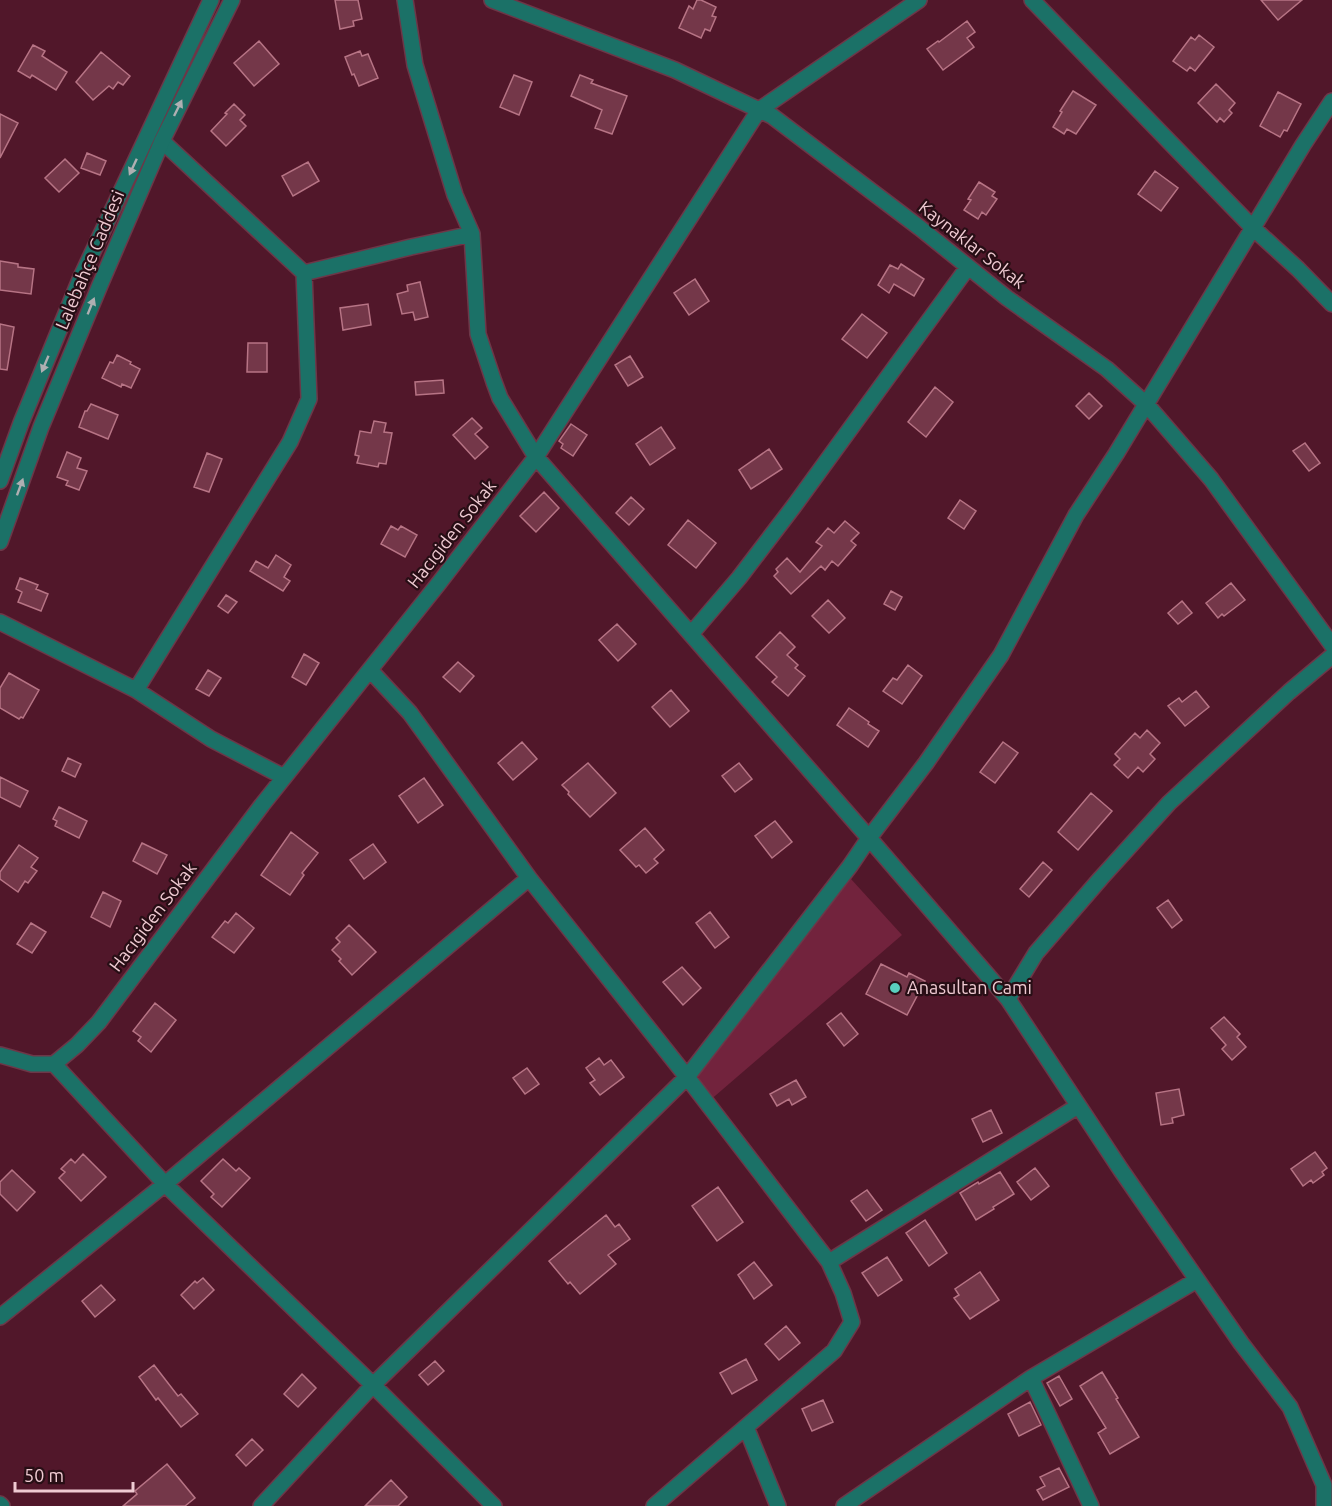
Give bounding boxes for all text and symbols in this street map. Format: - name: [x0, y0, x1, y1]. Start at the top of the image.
- one-way arrow: [173, 100, 183, 117]
- one-way arrow: [129, 159, 138, 176]
- street label: Lalebahçe Caddesi: [51, 187, 127, 332]
- street label: Kaynaklar Sokak: [915, 196, 1030, 292]
- one-way arrow: [87, 297, 96, 315]
- one-way arrow: [40, 356, 50, 374]
- street label: Hacıgiden Sokak: [403, 475, 500, 591]
- one-way arrow: [15, 478, 25, 496]
- street label: Hacıgiden Sokak: [105, 858, 200, 975]
- place label: Anasultan Cami: [907, 977, 1032, 997]
- marker: Anasultan Cami: [888, 981, 902, 995]
- scale bar: [15, 1455, 134, 1493]
- text: 50 m: [24, 1465, 64, 1485]

